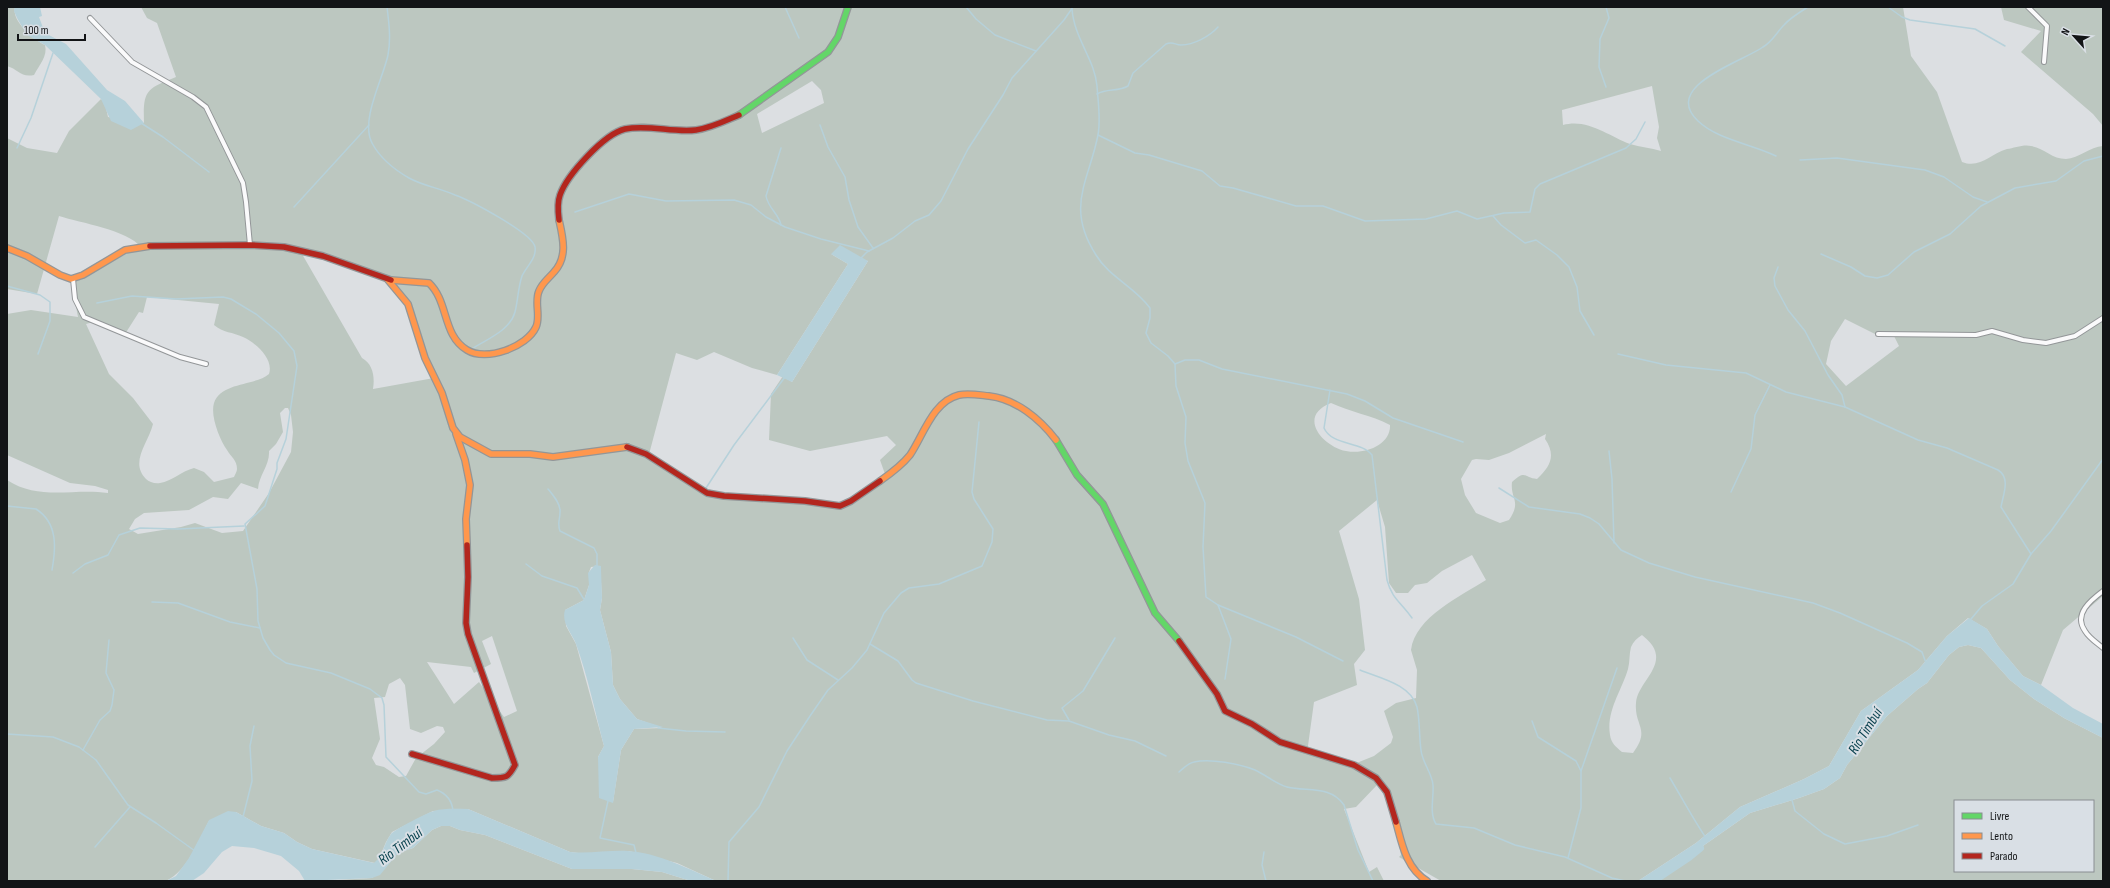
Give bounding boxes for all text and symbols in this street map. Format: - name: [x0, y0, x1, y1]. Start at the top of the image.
- scale bar: [18, 16, 85, 42]
- north arrow: [2054, 16, 2094, 56]
- text: 100 m: [24, 23, 49, 38]
- text: N: [2058, 26, 2073, 37]
- water label: Rio Timbuí: [1844, 704, 1888, 758]
- legend: [1954, 800, 2094, 872]
- text: Livre: [1990, 809, 2010, 824]
- water label: Rio Timbuí: [374, 823, 427, 869]
- text: Lento: [1990, 829, 2013, 844]
- text: Parado: [1990, 849, 2017, 864]

